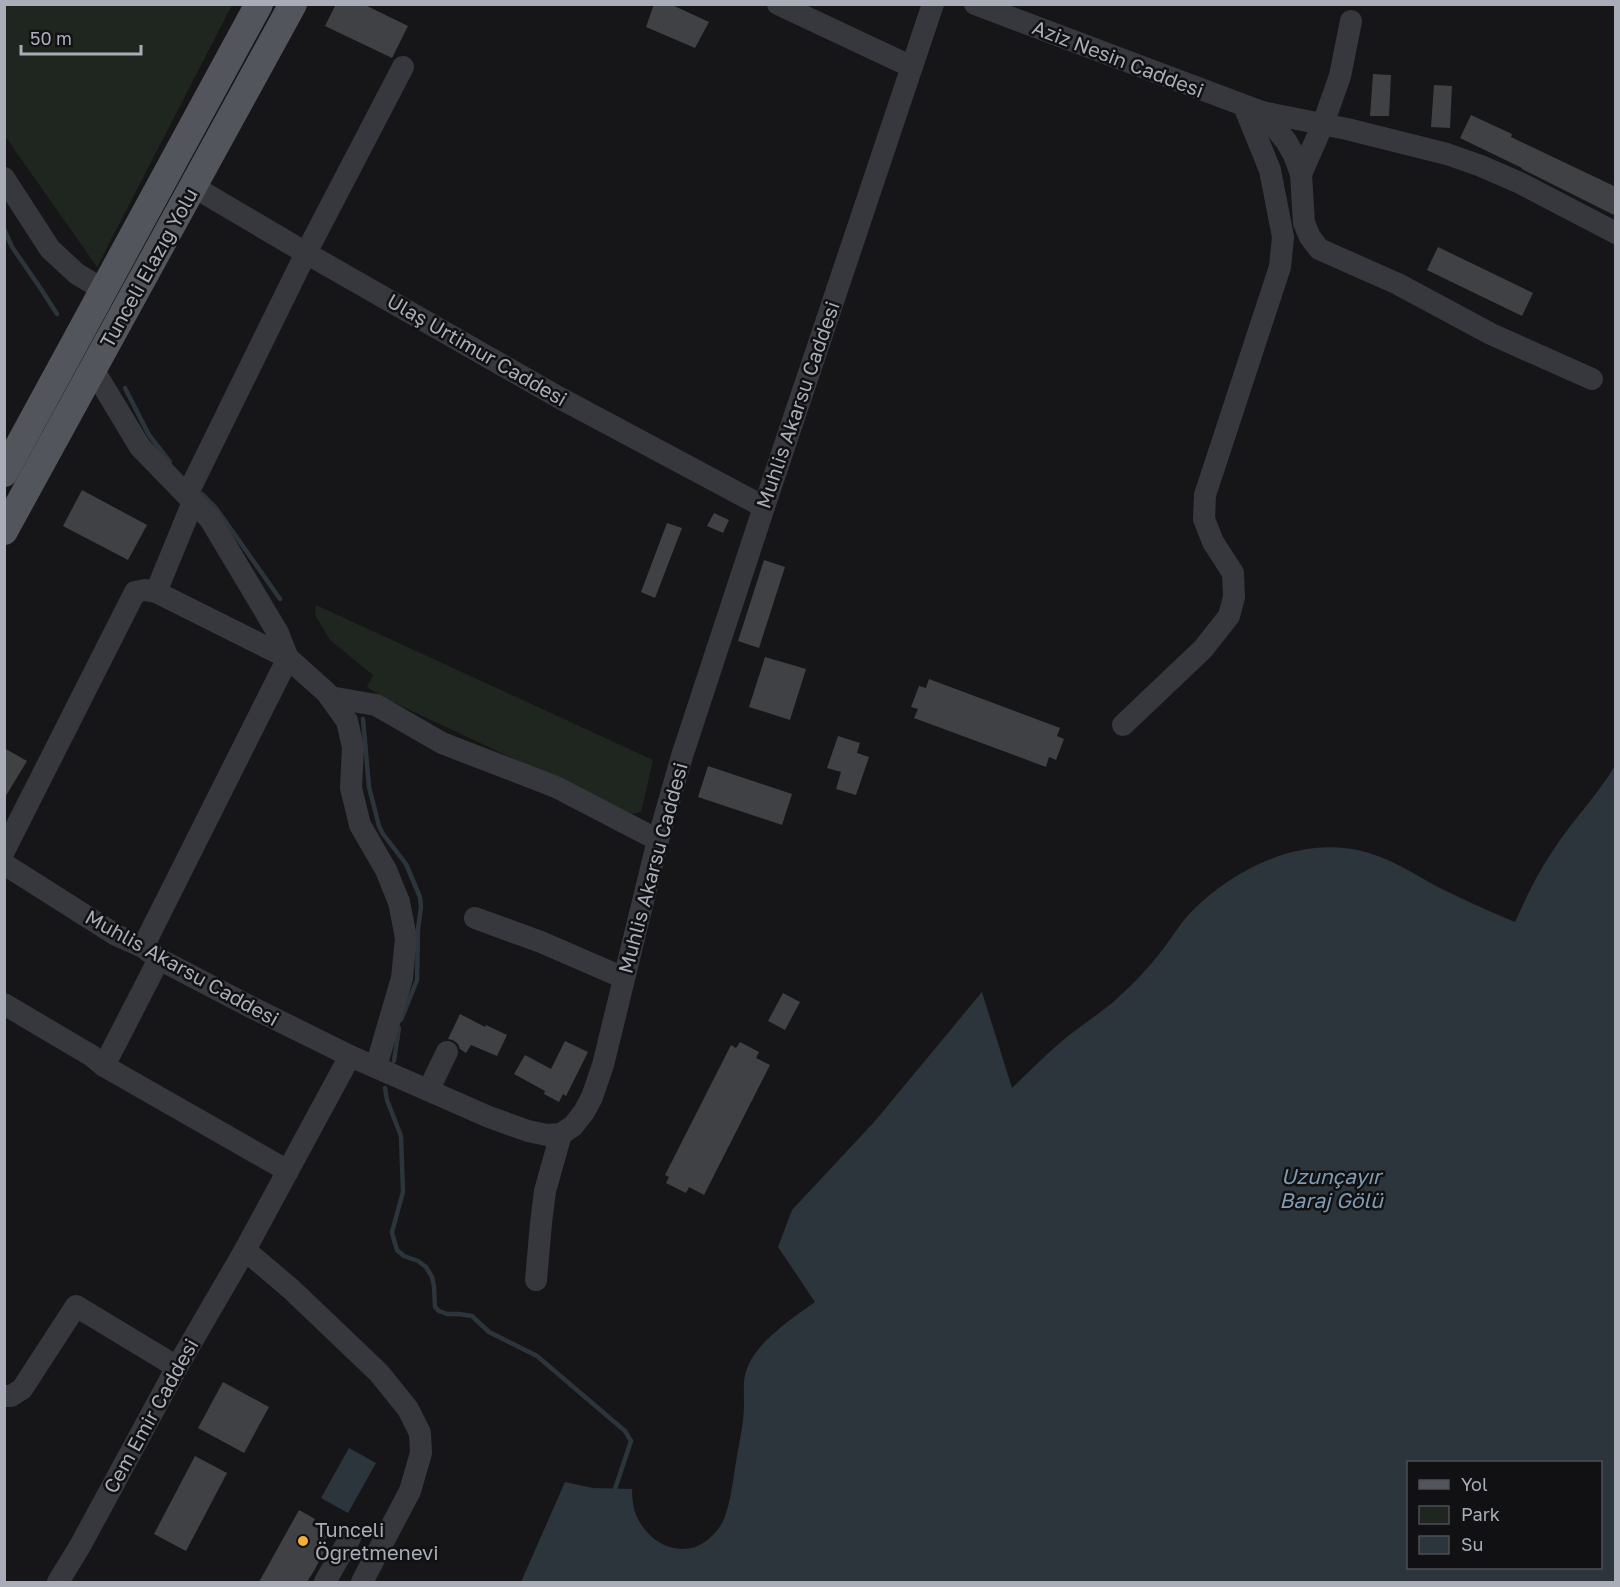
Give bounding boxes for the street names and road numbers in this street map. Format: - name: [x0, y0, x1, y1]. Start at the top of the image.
- street label: Aziz Nesin Caddesi: [1029, 14, 1207, 102]
- street label: Tunceli Elazığ Yolu: [94, 184, 202, 351]
- street label: Ulaş Urtimur Caddesi: [383, 288, 572, 410]
- street label: Muhlis Akarsu Caddesi: [750, 298, 844, 511]
- street label: Muhlis Akarsu Caddesi: [612, 760, 692, 976]
- street label: Muhlis Akarsu Caddesi: [82, 904, 283, 1030]
- street label: Cem Emir Caddesi: [98, 1334, 203, 1497]

